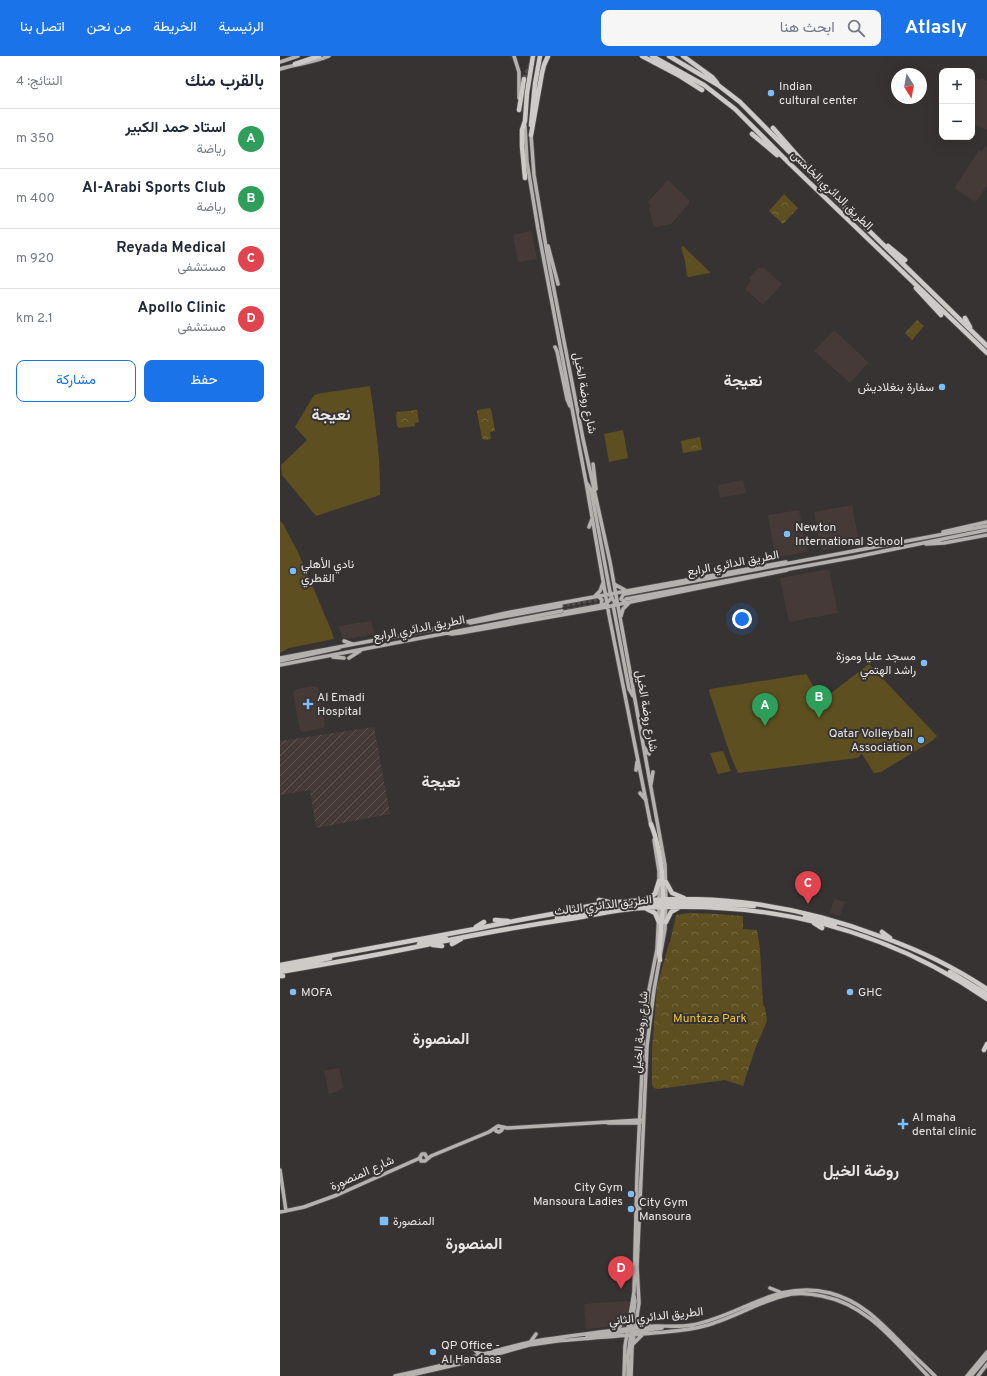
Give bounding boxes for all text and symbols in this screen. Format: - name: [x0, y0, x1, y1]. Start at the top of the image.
- search box: [601, 10, 881, 46]
- text: Atlasly: [905, 16, 967, 40]
- icon: search: [845, 17, 867, 39]
- text: اتصل بنا: [20, 19, 65, 36]
- text: من نحن: [87, 19, 131, 36]
- text: الخريطة: [153, 19, 197, 36]
- text: الرئيسية: [219, 19, 264, 36]
- text: ابحث هنا: [780, 19, 835, 38]
- north arrow: [891, 68, 927, 104]
- map controls: [939, 68, 975, 140]
- button: +: [939, 68, 975, 104]
- text: بالقرب منك: [185, 71, 264, 93]
- text: النتائج: 4: [16, 74, 63, 90]
- place label: Indian cultural center: [779, 79, 858, 109]
- marker: Indian cultural center: [766, 88, 776, 98]
- button: −: [939, 104, 975, 140]
- text: استاد حمد الكبير: [125, 119, 226, 138]
- text: 350 m: [16, 131, 54, 147]
- text: A: [246, 131, 256, 147]
- text: رياضة: [196, 142, 226, 158]
- street label: الطريق الدائري الخامس: [786, 147, 876, 235]
- text: Al-Arabi Sports Club: [82, 179, 226, 198]
- text: 400 m: [16, 191, 55, 207]
- text: B: [247, 191, 256, 207]
- text: رياضة: [196, 200, 226, 216]
- text: Reyada Medical: [116, 239, 226, 258]
- text: 920 m: [16, 251, 54, 267]
- text: C: [247, 251, 255, 267]
- text: مستشفى: [178, 260, 226, 276]
- text: Apollo Clinic: [138, 299, 226, 318]
- text: 2.1 km: [16, 311, 53, 327]
- text: D: [246, 311, 256, 327]
- text: مستشفى: [178, 320, 226, 336]
- street label: شارع روضة الخيل: [568, 351, 600, 435]
- button: مشاركة: [16, 360, 136, 402]
- button: حفظ: [144, 360, 264, 402]
- district label: نعيجة: [723, 372, 763, 392]
- place label: سفارة بنغلاديش: [858, 380, 934, 396]
- marker: سفارة بنغلاديش: [937, 382, 947, 392]
- district label: نعيجة: [311, 406, 351, 426]
- place label: Newton International School: [795, 520, 903, 550]
- marker: Newton International School: [782, 529, 792, 539]
- street label: الطريق الدائري الرابع: [686, 547, 781, 582]
- place label: نادي الأهلي القطري: [301, 557, 354, 588]
- marker: نادي الأهلي القطري: [288, 566, 298, 576]
- your location: [732, 609, 752, 629]
- street label: الطريق الدائري الرابع: [372, 612, 467, 647]
- place label: مسجد عليا وموزة راشد الهتمي: [836, 649, 916, 680]
- marker: مسجد عليا وموزة راشد الهتمي: [919, 658, 929, 668]
- street label: شارع روضة الخيل: [631, 669, 661, 753]
- pin: B: [806, 685, 832, 718]
- place label: Al Emadi Hospital: [317, 690, 365, 720]
- pin: A: [752, 693, 778, 726]
- marker: Al Emadi Hospital: [302, 698, 314, 710]
- place label: Qatar Volleyball Association: [829, 726, 913, 756]
- marker: Qatar Volleyball Association: [916, 735, 926, 745]
- district label: نعيجة: [421, 773, 461, 793]
- pin: C: [795, 871, 821, 904]
- street label: الطريق الدائري الثالث: [553, 892, 653, 921]
- place label: MOFA: [301, 985, 333, 1001]
- place label: GHC: [858, 985, 883, 1001]
- marker: MOFA: [288, 987, 298, 997]
- marker: GHC: [845, 987, 855, 997]
- street label: شارع روضة الخيل: [629, 990, 653, 1074]
- park label: Muntaza Park: [673, 1011, 747, 1027]
- district label: المنصورة: [413, 1030, 469, 1050]
- place label: Al maha dental clinic: [912, 1110, 977, 1140]
- marker: Al maha dental clinic: [897, 1118, 909, 1130]
- street label: شارع المنصورة: [328, 1153, 397, 1195]
- district label: روضة الخيل: [823, 1162, 899, 1182]
- place label: City Gym Mansoura Ladies: [533, 1180, 623, 1210]
- marker: City Gym Mansoura Ladies: [626, 1189, 636, 1199]
- place label: City Gym Mansoura: [639, 1195, 691, 1225]
- marker: City Gym Mansoura: [626, 1204, 636, 1214]
- place label: المنصورة: [393, 1214, 435, 1230]
- marker: المنصورة: [378, 1215, 390, 1227]
- district label: المنصورة: [446, 1235, 502, 1255]
- pin: D: [608, 1256, 634, 1289]
- street label: الطريق الدائري الثاني: [608, 1304, 704, 1331]
- place label: QP Office - Al Handasa: [441, 1338, 501, 1368]
- marker: QP Office - Al Handasa: [428, 1347, 438, 1357]

